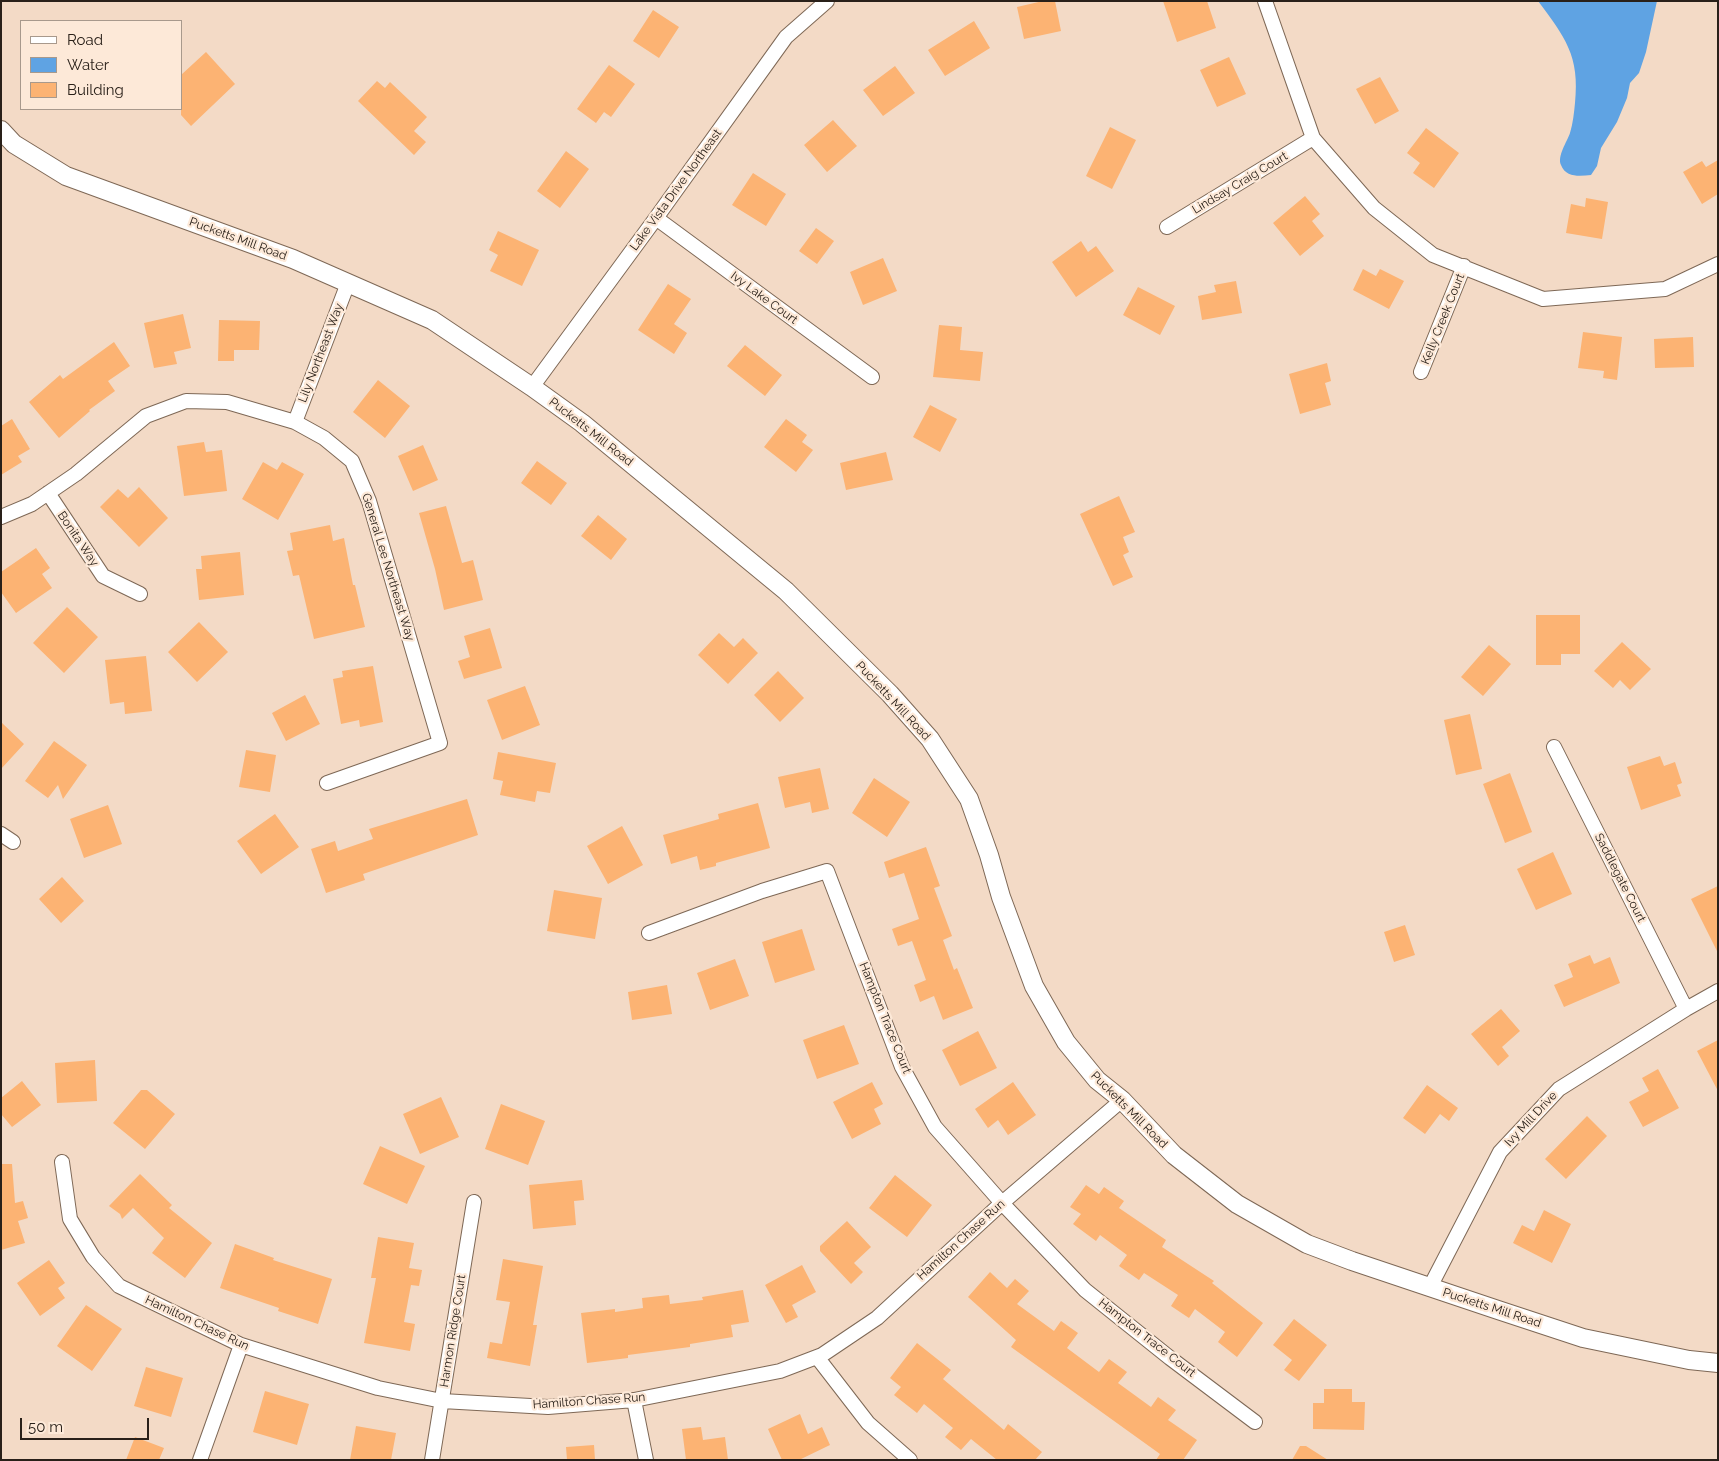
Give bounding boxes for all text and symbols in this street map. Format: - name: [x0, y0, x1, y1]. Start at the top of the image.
- legend: [20, 20, 182, 110]
- text: Road: [67, 31, 103, 49]
- text: Water: [67, 56, 109, 74]
- text: Building: [67, 81, 124, 99]
- street label: Lake Vista Drive Northeast: [627, 127, 725, 253]
- street label: Lindsay Craig Court: [1190, 149, 1290, 217]
- street label: Pucketts Mill Road: [187, 215, 289, 263]
- street label: Ivy Lake Court: [728, 269, 800, 327]
- street label: Kelly Creek Court: [1418, 271, 1468, 367]
- street label: Lily Northeast Way: [295, 301, 347, 405]
- street label: Pucketts Mill Road: [546, 395, 636, 469]
- street label: General Lee Northeast Way: [359, 491, 417, 643]
- street label: Bonita Way: [54, 509, 102, 569]
- street label: Pucketts Mill Road: [853, 659, 933, 743]
- street label: Saddlegate Court: [1591, 831, 1649, 925]
- street label: Hampton Trace Court: [856, 960, 914, 1076]
- street label: Pucketts Mill Road: [1088, 1069, 1170, 1151]
- street label: Ivy Mill Drive: [1502, 1088, 1560, 1150]
- street label: Hamilton Chase Run: [914, 1197, 1008, 1283]
- street label: Harmon Ridge Court: [437, 1274, 469, 1388]
- street label: Pucketts Mill Road: [1441, 1285, 1543, 1331]
- street label: Hamilton Chase Run: [143, 1293, 251, 1353]
- street label: Hampton Trace Court: [1096, 1296, 1198, 1380]
- street label: Hamilton Chase Run: [532, 1390, 646, 1412]
- scale bar: [22, 1408, 151, 1440]
- text: 50 m: [28, 1418, 63, 1436]

